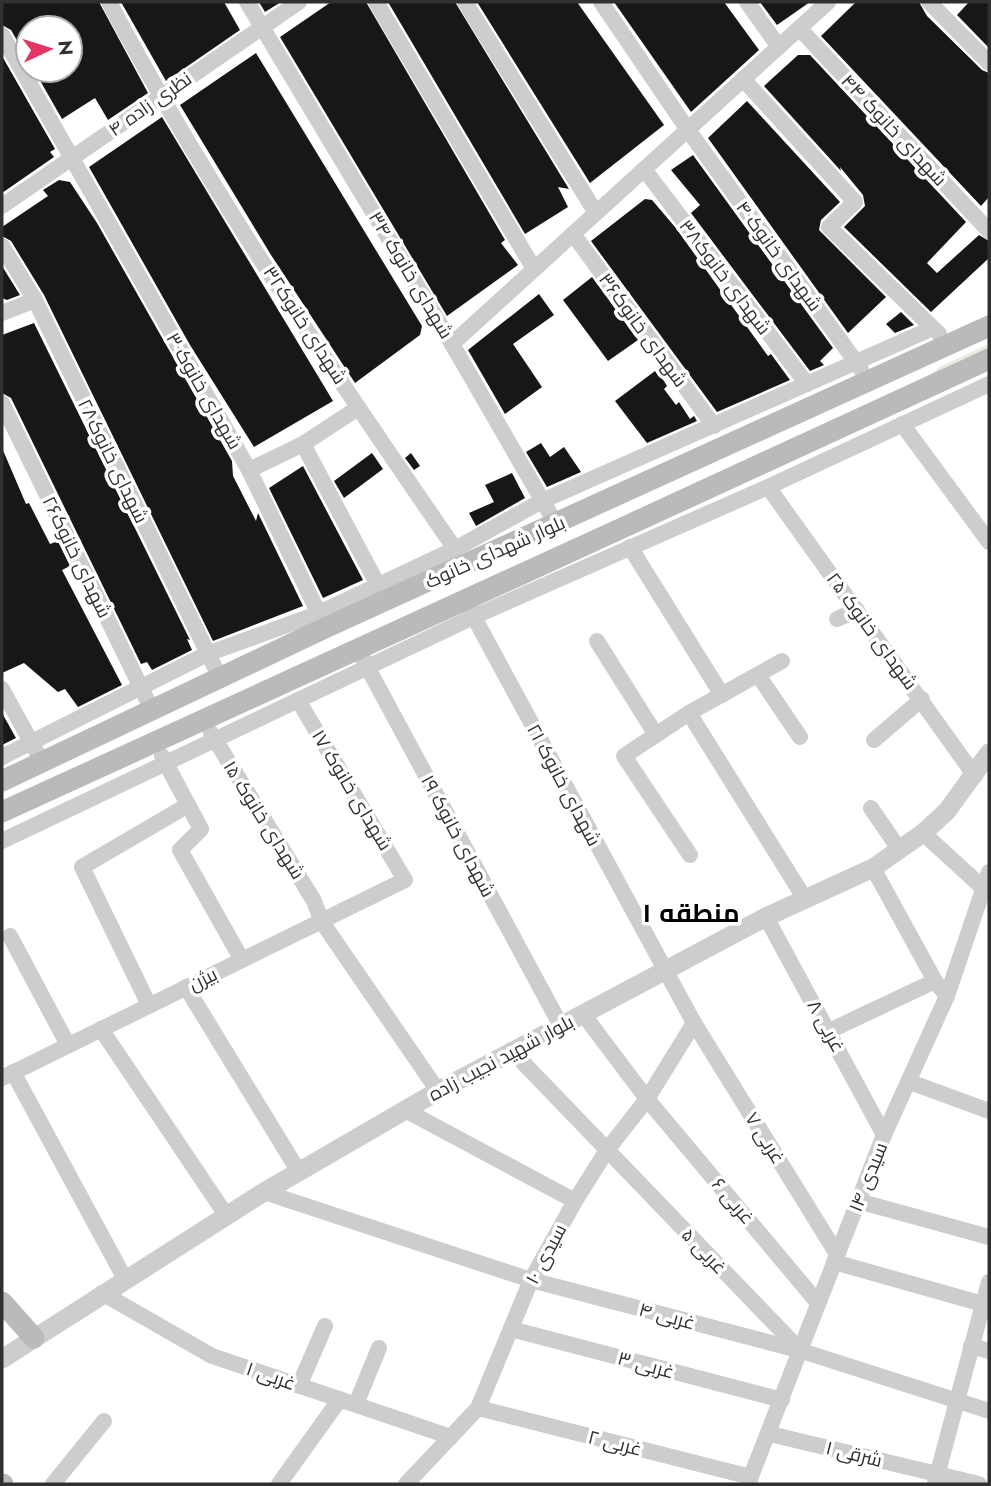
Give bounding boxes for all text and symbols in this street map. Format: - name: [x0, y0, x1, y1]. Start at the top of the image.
- north arrow: [14, 14, 84, 84]
- text: N: [51, 39, 79, 56]
- street label: نظری زاده ۴: [103, 65, 197, 143]
- street label: ۴۴ شهدای خانوک: [835, 68, 953, 192]
- street label: شهدای خانوک۴۰: [730, 195, 828, 317]
- street label: ۳۴ شهدای خانوک: [362, 206, 460, 344]
- street label: شهدای خانوک۳۸: [673, 214, 777, 340]
- street label: شهدای خانوک۳۲: [257, 261, 353, 389]
- street label: شهدای خانوک۳۶: [592, 267, 694, 393]
- street label: شهدای خانوک۳۰: [160, 328, 248, 454]
- street label: شهدای خانوک۲۸: [71, 394, 155, 528]
- street label: شهدای خانوک۲۶: [36, 492, 118, 622]
- street label: بلوار شهدای خانوک: [421, 509, 569, 595]
- street label: شهدای خانوک ۲۵: [820, 567, 924, 695]
- street label: شهدای خانوک ۲۱: [520, 719, 608, 851]
- street label: شهدای خانوک ۱۷: [305, 724, 399, 856]
- street label: شهدای خانوک ۱۵: [217, 755, 311, 885]
- street label: شهدای خانوک ۱۹: [414, 770, 502, 902]
- district label: منطقه ۱: [642, 894, 740, 932]
- street label: بیژن: [184, 961, 222, 997]
- street label: غربی ۸: [801, 995, 851, 1057]
- street label: بلوار شهید نجیب زاده: [424, 1008, 578, 1108]
- street label: غربی ۷: [739, 1107, 791, 1169]
- street label: سیدی ۱۴: [842, 1138, 894, 1216]
- street label: غربی ۶: [705, 1172, 761, 1230]
- street label: سیدی ۱۰: [519, 1219, 573, 1289]
- street label: غربی ۵: [675, 1222, 733, 1280]
- street label: غربی ۴: [636, 1296, 698, 1336]
- street label: غربی ۳: [615, 1345, 677, 1385]
- street label: غربی ۱: [243, 1355, 299, 1397]
- street label: غربی ۲: [585, 1423, 645, 1463]
- street label: شرقی ۱: [823, 1434, 885, 1474]

